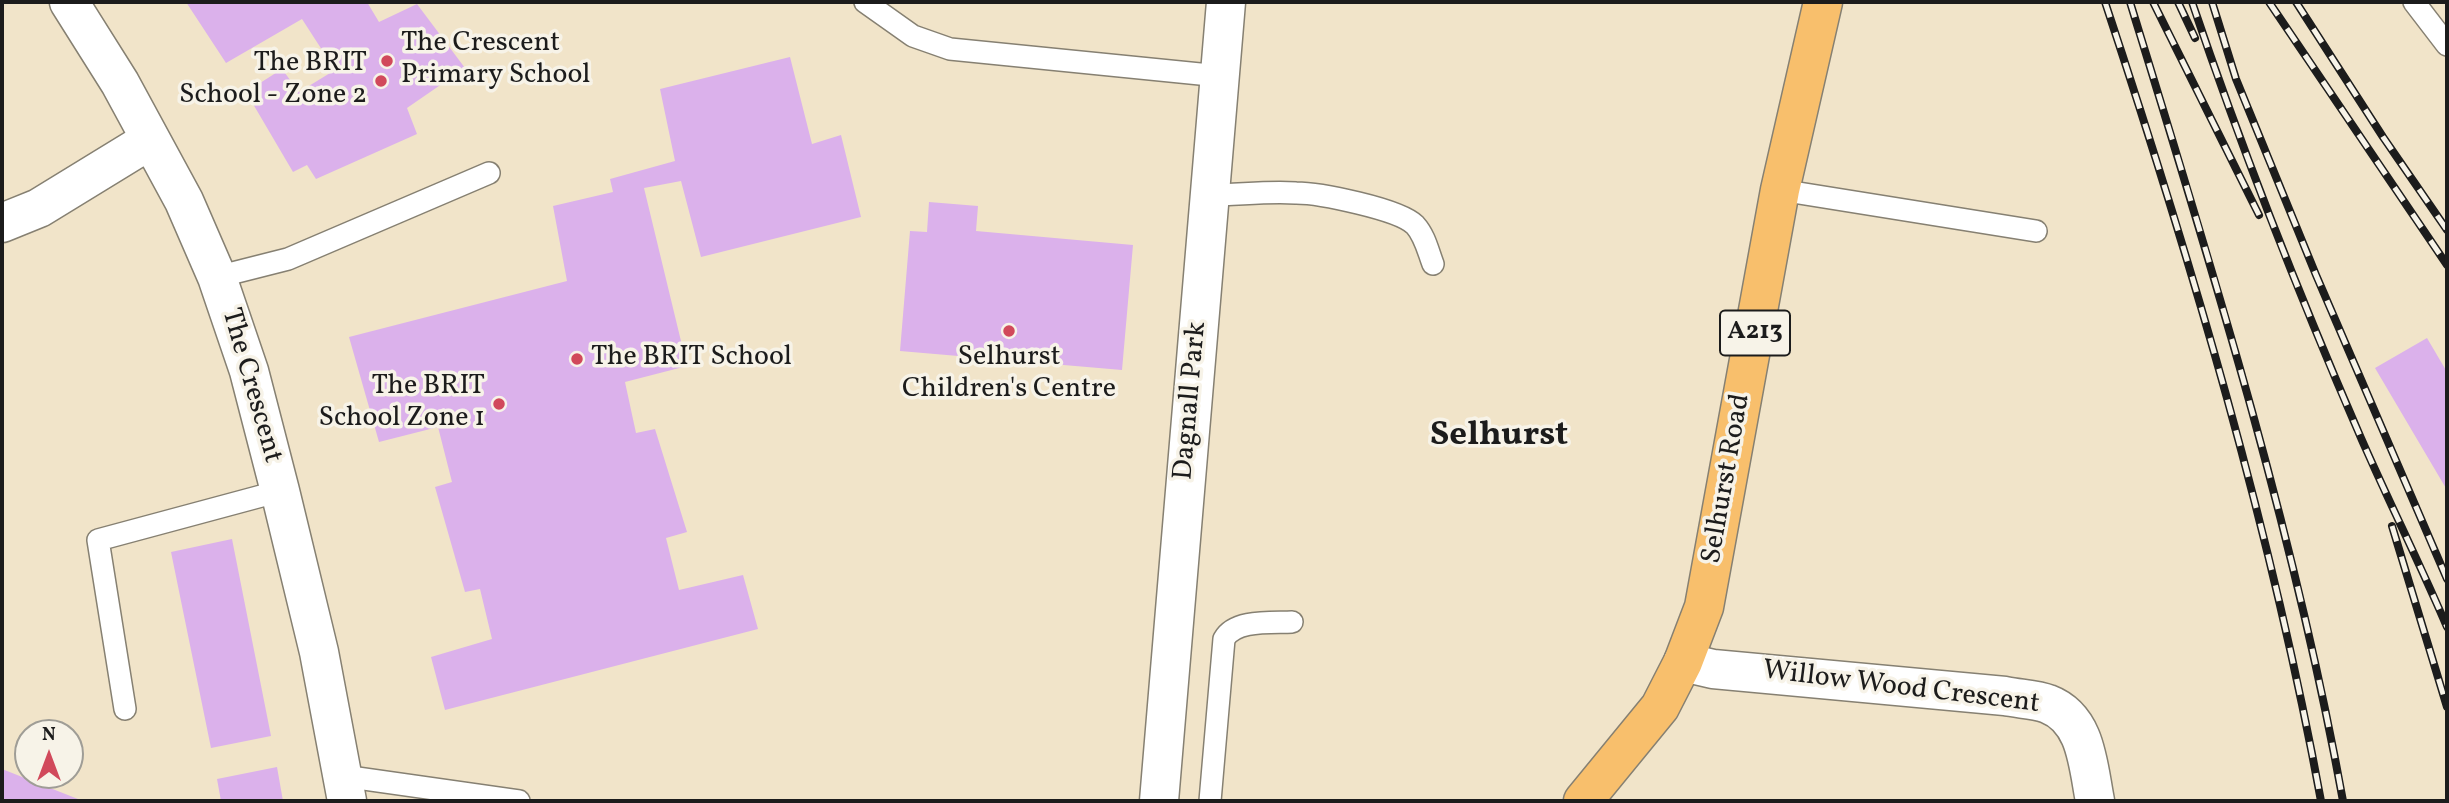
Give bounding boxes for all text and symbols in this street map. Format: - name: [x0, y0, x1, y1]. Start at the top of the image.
- place label: The Crescent Primary School: [401, 28, 590, 94]
- place label: The BRIT School - Zone 2: [179, 48, 367, 114]
- marker: The Crescent Primary School: [379, 53, 395, 69]
- marker: The BRIT School - Zone 2: [373, 73, 389, 89]
- street label: The Crescent: [212, 305, 288, 467]
- road number: A213: [1720, 310, 1790, 356]
- street label: Dagnall Park: [1168, 320, 1216, 482]
- marker: Selhurst Children's Centre: [1001, 323, 1017, 339]
- place label: The BRIT School: [591, 342, 792, 376]
- place label: Selhurst Children's Centre: [902, 342, 1116, 408]
- marker: The BRIT School: [569, 351, 585, 367]
- place label: The BRIT School Zone 1: [319, 371, 485, 437]
- street label: Selhurst Road: [1697, 391, 1759, 567]
- marker: The BRIT School Zone 1: [491, 396, 507, 412]
- district label: Selhurst: [1430, 417, 1568, 459]
- street label: Willow Wood Crescent: [1761, 655, 2041, 723]
- north arrow: [14, 719, 84, 789]
- text: N: [42, 722, 56, 748]

